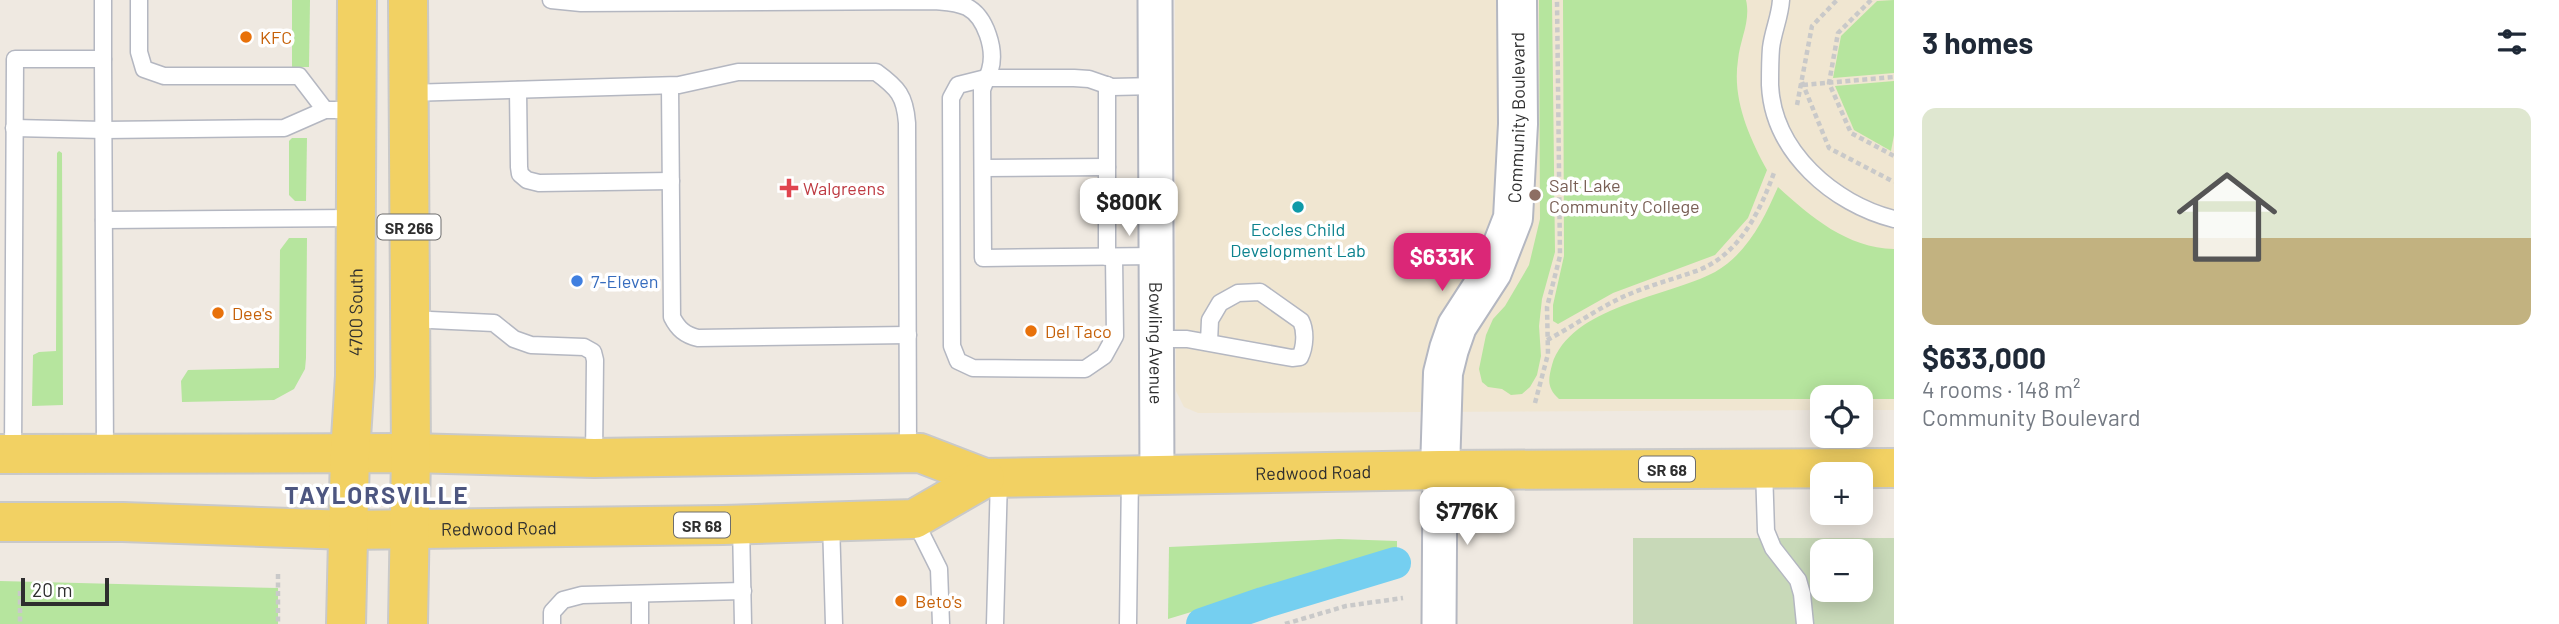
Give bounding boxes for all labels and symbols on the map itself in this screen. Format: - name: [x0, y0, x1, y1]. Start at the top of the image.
- place label: KFC: [260, 26, 292, 48]
- marker: KFC: [238, 29, 254, 45]
- street label: Community Boulevard: [1503, 32, 1529, 204]
- place label: Salt Lake Community College: [1549, 174, 1700, 217]
- place label: Walgreens: [803, 177, 885, 199]
- pin: $800K: [1080, 178, 1178, 238]
- marker: Walgreens: [781, 180, 797, 196]
- marker: Salt Lake Community College: [1527, 187, 1543, 203]
- marker: Eccles Child Development Lab: [1290, 199, 1306, 215]
- road number: SR 266: [378, 215, 440, 240]
- place label: Eccles Child Development Lab: [1230, 218, 1366, 261]
- pin: $633K: [1393, 233, 1491, 293]
- street label: 4700 South: [344, 268, 367, 356]
- place label: 7-Eleven: [591, 270, 659, 292]
- marker: 7-Eleven: [569, 273, 585, 289]
- street label: Bowling Avenue: [1145, 282, 1168, 404]
- place label: Dee's: [232, 302, 273, 324]
- marker: Dee's: [210, 305, 226, 321]
- place label: Del Taco: [1045, 320, 1112, 342]
- marker: Del Taco: [1023, 323, 1039, 339]
- road number: SR 68: [1639, 456, 1695, 482]
- street label: Redwood Road: [1255, 460, 1371, 484]
- district label: TAYLORSVILLE: [285, 480, 469, 509]
- pin: $776K: [1418, 488, 1516, 547]
- road number: SR 68: [674, 512, 730, 538]
- street label: Redwood Road: [441, 516, 557, 540]
- scale bar: [21, 575, 108, 607]
- place label: Beto's: [915, 590, 962, 612]
- marker: Beto's: [893, 593, 909, 609]

